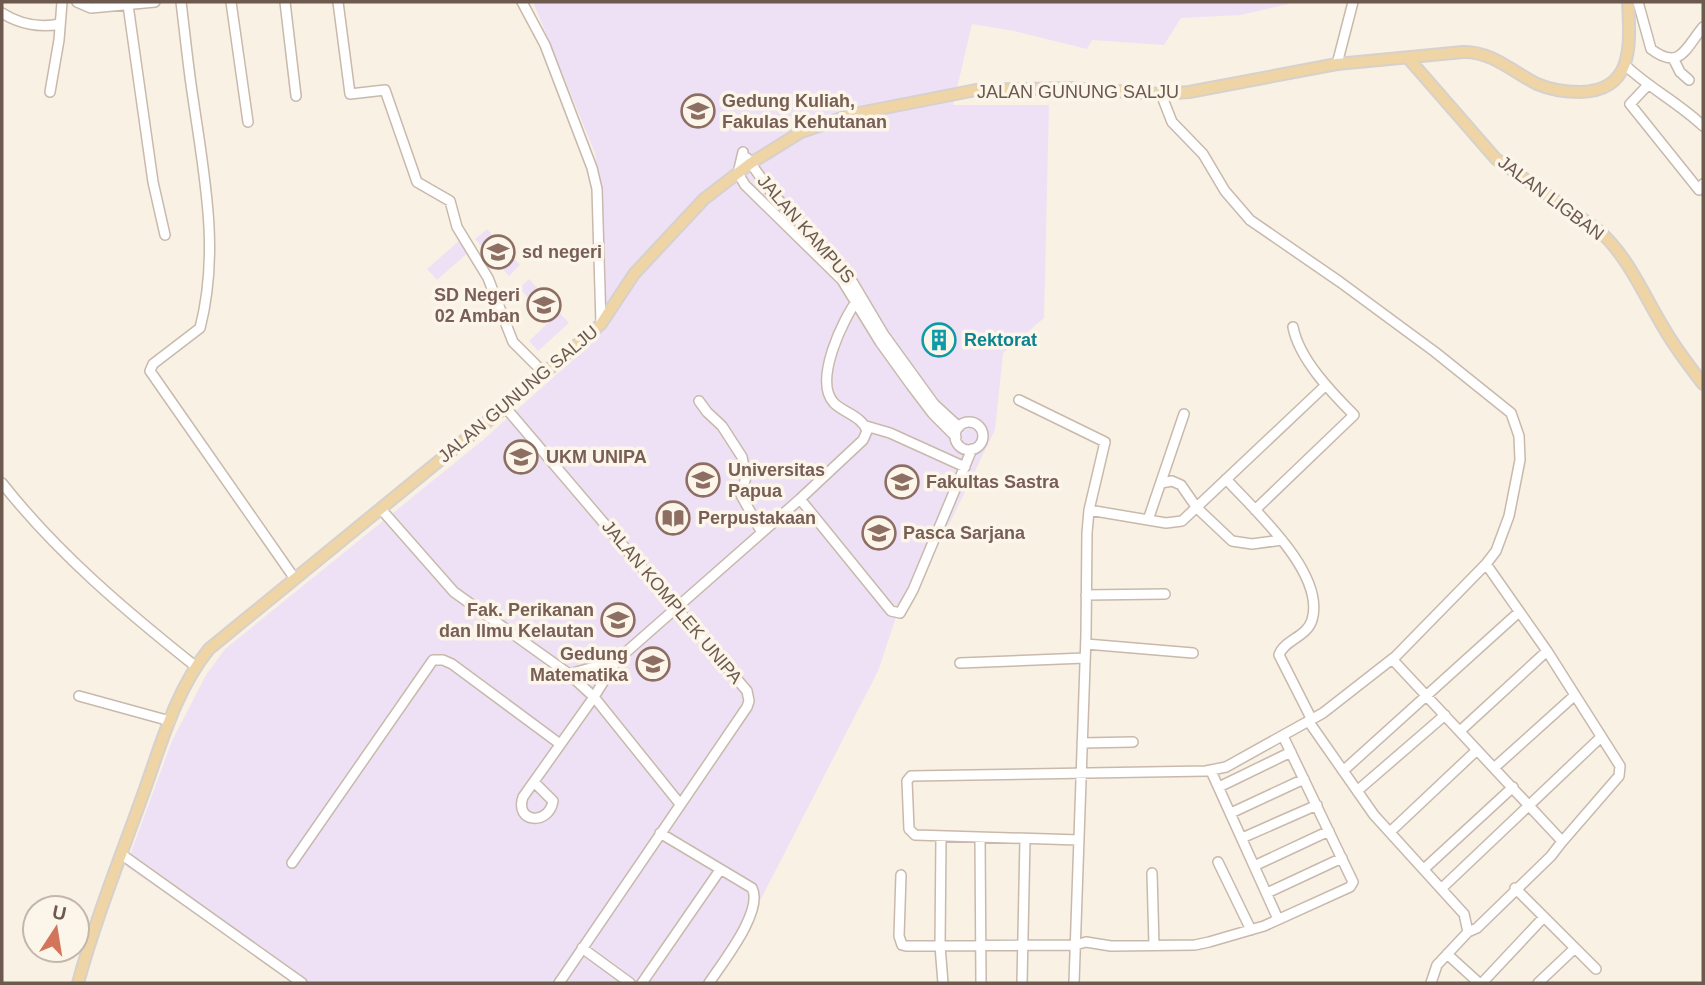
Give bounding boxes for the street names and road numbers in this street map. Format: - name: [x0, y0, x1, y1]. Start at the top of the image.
- street label: JALAN GUNUNG SALJU: [977, 82, 1179, 102]
- street label: JALAN LIGBAN: [1494, 152, 1608, 244]
- street label: JALAN KAMPUS: [753, 171, 859, 287]
- street label: JALAN GUNUNG SALJU: [434, 321, 602, 467]
- street label: JALAN KOMPLEK UNIPA: [598, 516, 746, 688]

